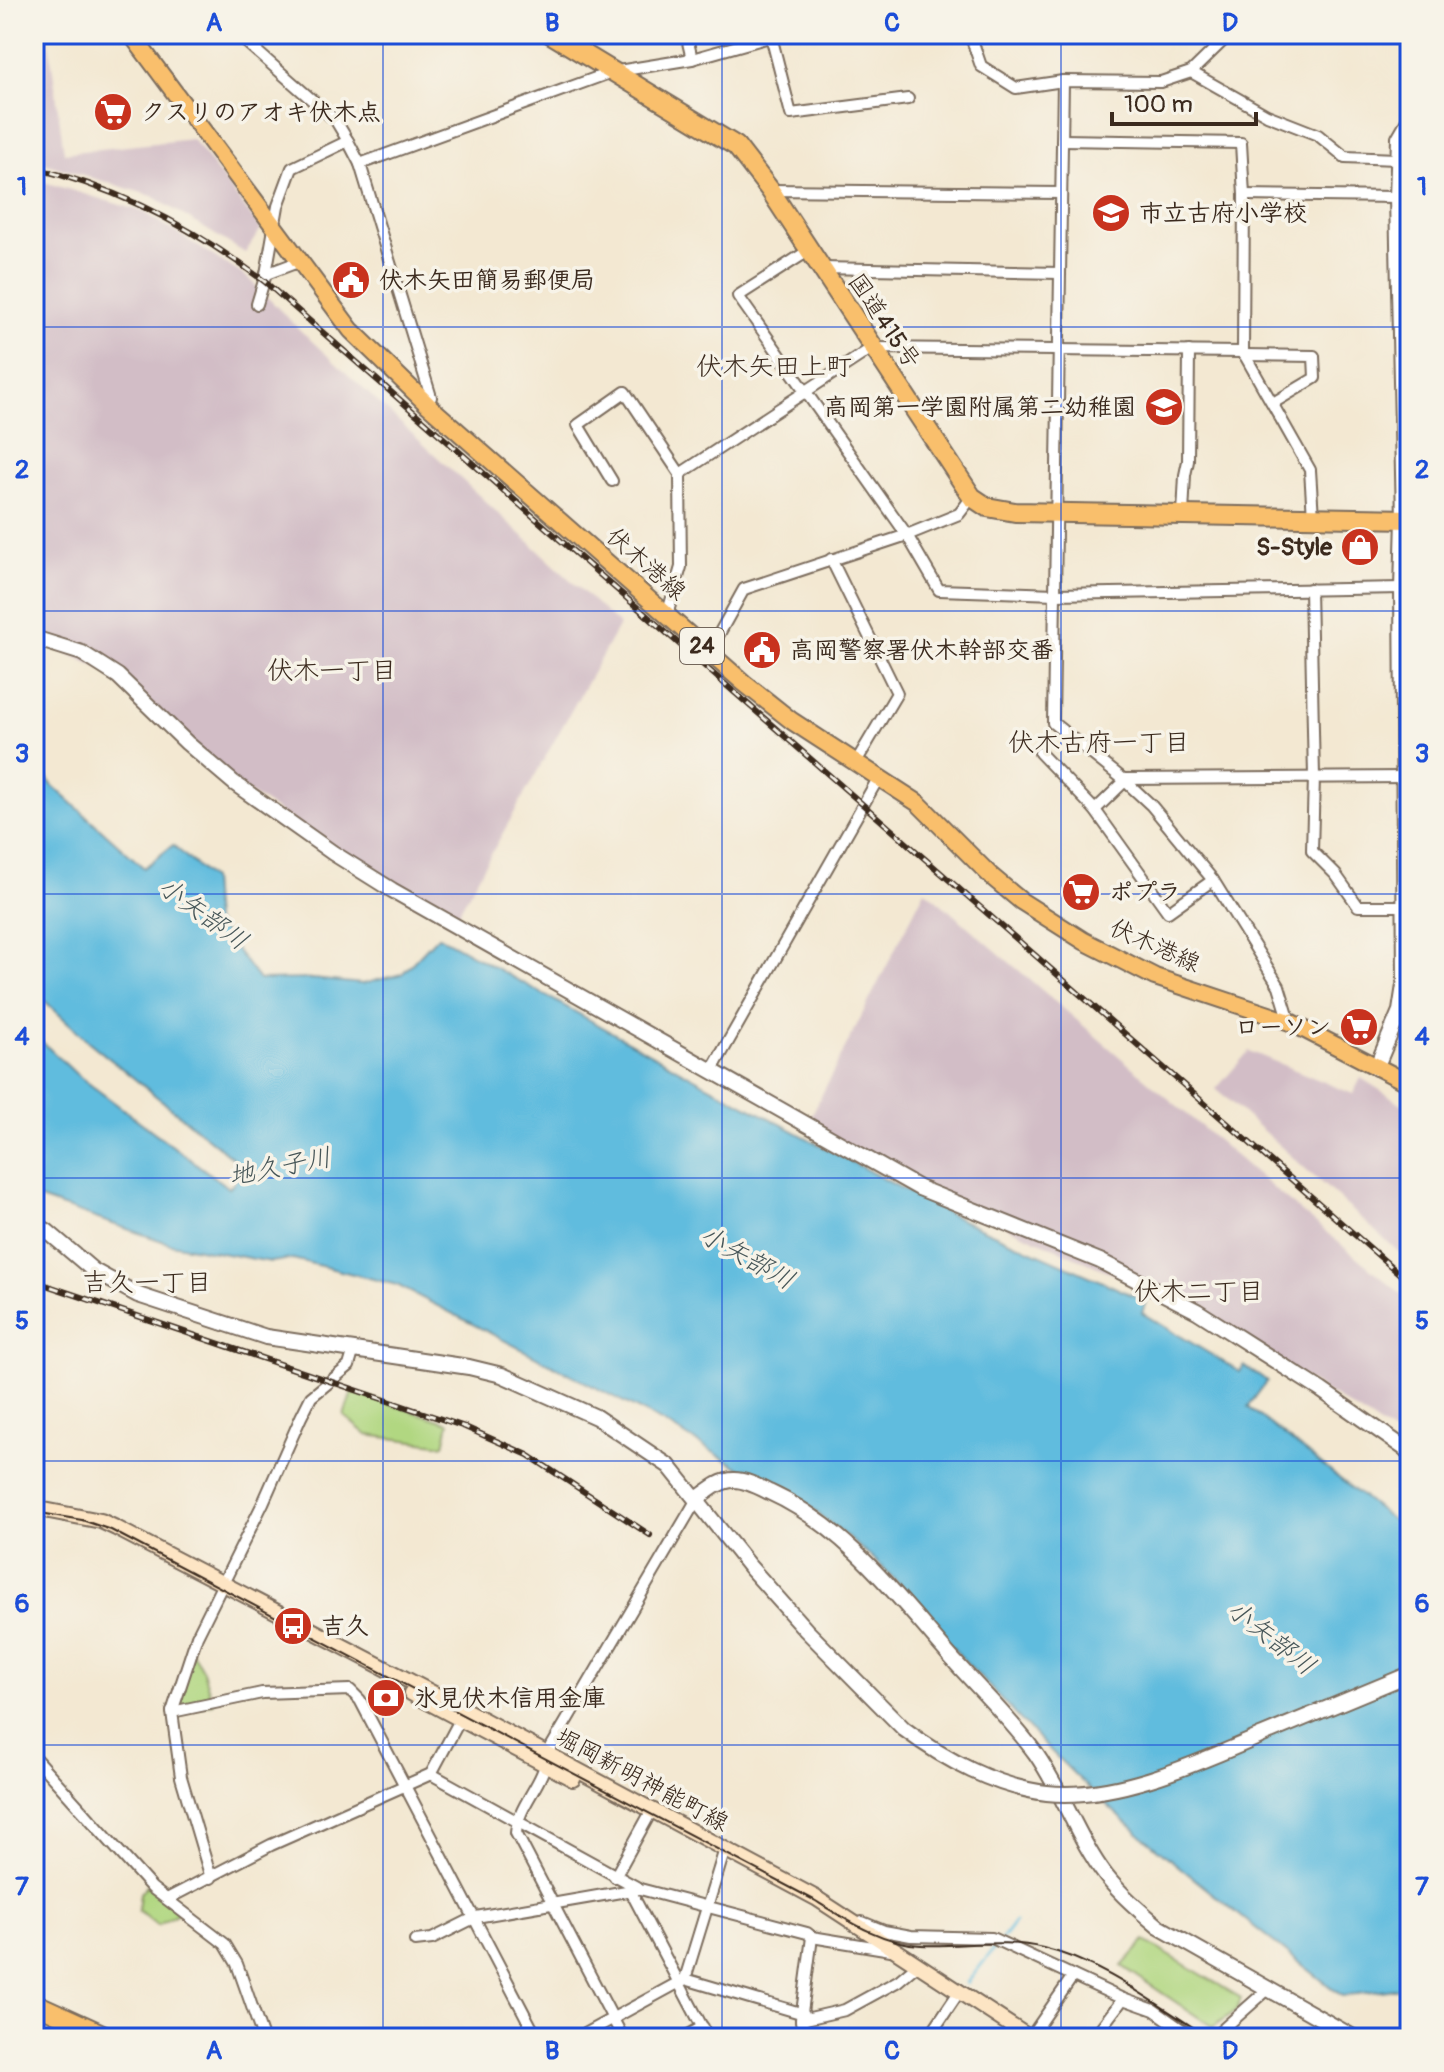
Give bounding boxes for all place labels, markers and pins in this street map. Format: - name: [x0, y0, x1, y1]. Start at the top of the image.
- supermarket icon: クスリのアオキ伏木点: [92, 91, 134, 133]
- place label: クスリのアオキ伏木点: [141, 98, 381, 127]
- school or university icon: 市立古府小学校: [1090, 192, 1132, 234]
- place label: 市立古府小学校: [1139, 199, 1307, 228]
- public building icon: 伏木矢田簡易郵便局: [330, 259, 372, 301]
- place label: 伏木矢田簡易郵便局: [379, 266, 595, 295]
- school or university icon: 高岡第一学園附属第二幼稚園: [1143, 386, 1185, 428]
- place label: 高岡第一学園附属第二幼稚園: [824, 393, 1136, 422]
- shop icon: S-Style: [1339, 526, 1381, 568]
- place label: S-Style: [1256, 533, 1333, 562]
- public building icon: 高岡警察署伏木幹部交番: [741, 629, 783, 671]
- place label: 高岡警察署伏木幹部交番: [790, 636, 1054, 665]
- supermarket icon: ポプラ: [1060, 871, 1102, 913]
- place label: ポプラ: [1109, 878, 1181, 907]
- supermarket icon: ローソン: [1338, 1006, 1380, 1048]
- place label: ローソン: [1235, 1013, 1331, 1042]
- bus stop icon: 吉久: [272, 1605, 314, 1647]
- place label: 吉久: [321, 1612, 369, 1641]
- bank icon: 氷見伏木信用金庫: [365, 1677, 407, 1719]
- place label: 氷見伏木信用金庫: [414, 1684, 606, 1713]

